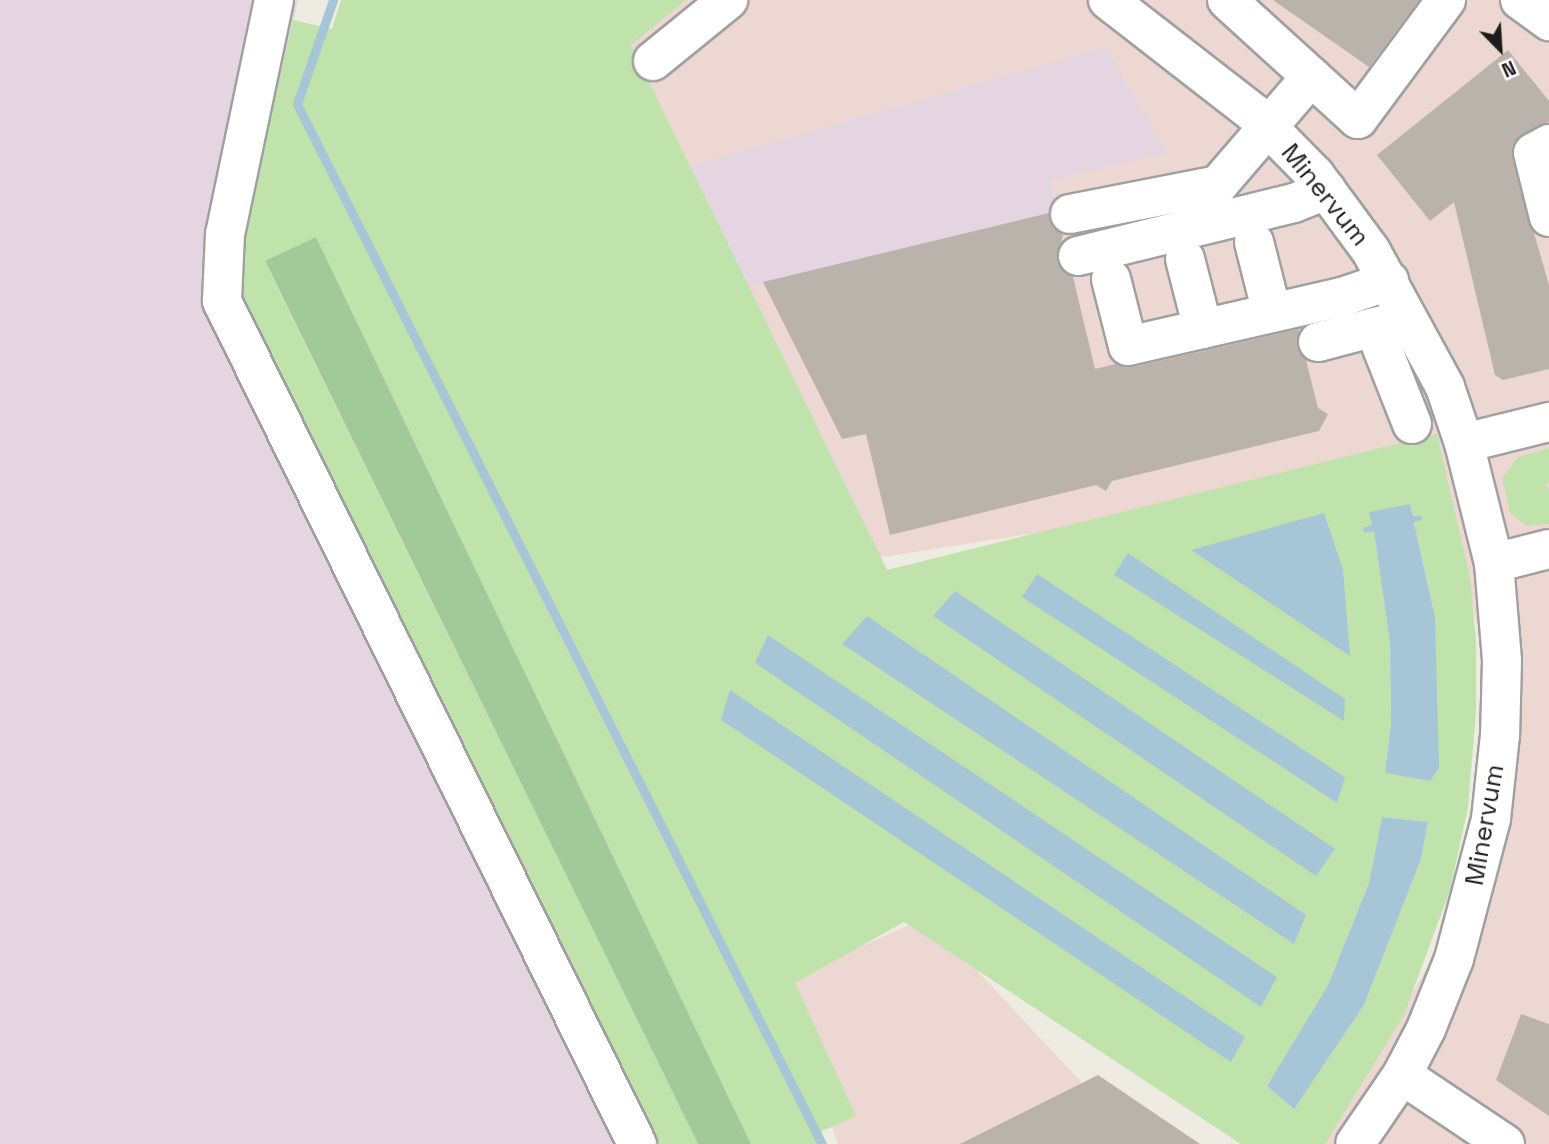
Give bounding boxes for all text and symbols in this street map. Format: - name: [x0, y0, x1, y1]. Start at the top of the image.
- north arrow: [1465, 14, 1535, 84]
- text: N: [1498, 55, 1520, 83]
- street label: Minervum: [1274, 138, 1376, 252]
- street label: Minervum: [1459, 762, 1511, 888]

